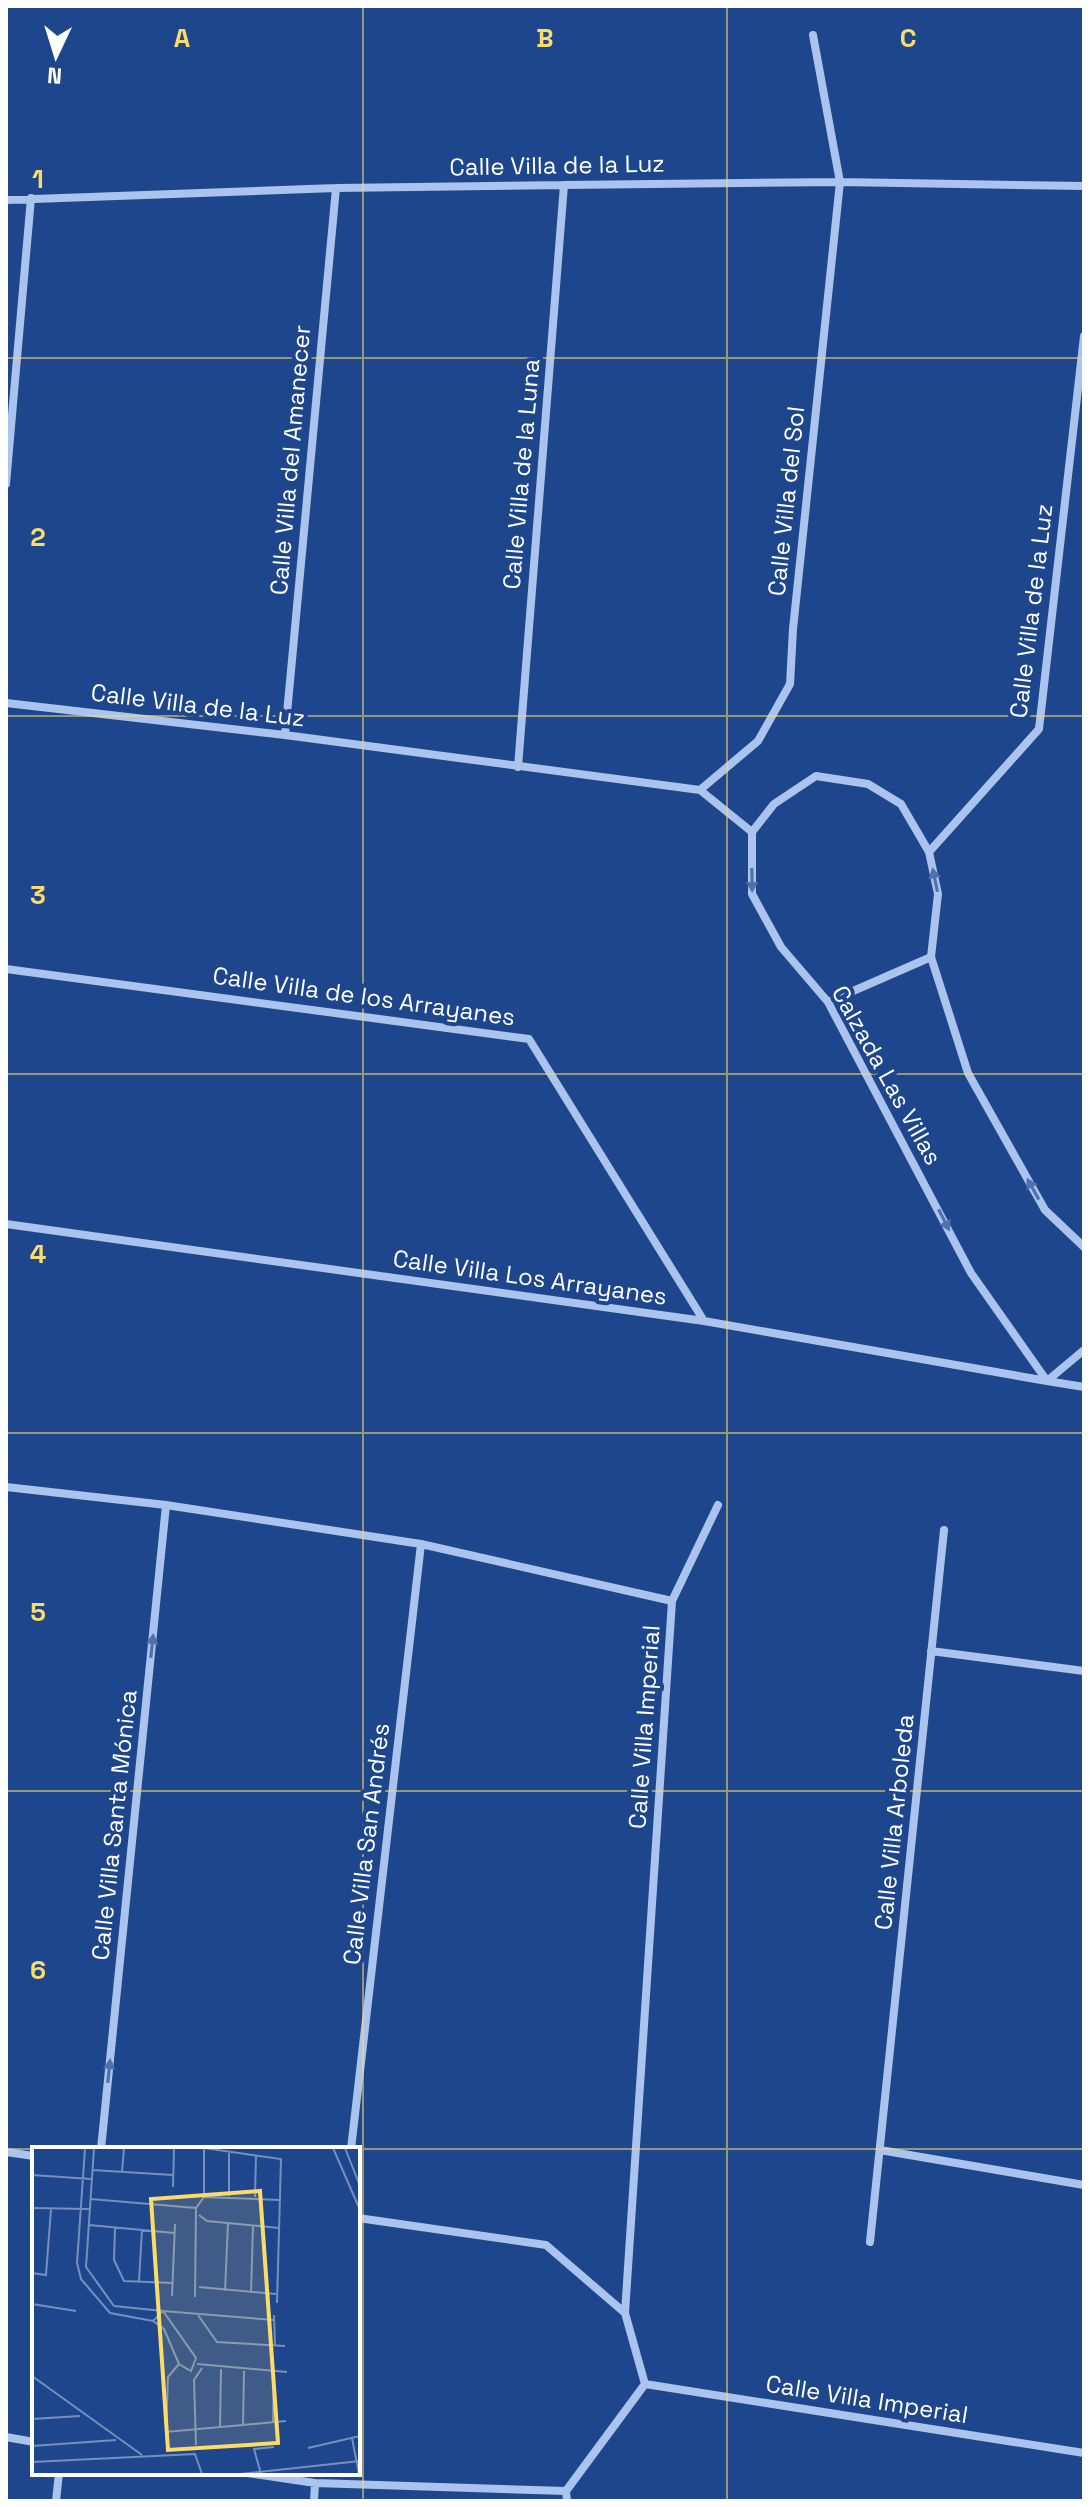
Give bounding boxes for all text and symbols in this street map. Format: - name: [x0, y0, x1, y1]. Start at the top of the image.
- north arrow: [16, 16, 96, 96]
- text: A: [174, 21, 191, 55]
- text: B: [536, 21, 554, 55]
- text: C: [900, 21, 916, 55]
- text: N: [46, 61, 63, 90]
- street label: Calle Villa de la Luz: [449, 148, 665, 182]
- text: 1: [32, 162, 44, 196]
- street label: Calle Villa del Amanecer: [263, 324, 317, 596]
- street label: Calle Villa de la Luna: [495, 357, 547, 591]
- street label: Calle Villa del Sol: [761, 405, 811, 597]
- street label: Calle Villa de la Luz: [1002, 502, 1060, 720]
- text: 2: [30, 520, 46, 554]
- street label: Calle Villa de la Luz: [89, 676, 307, 734]
- one-way arrow: [928, 867, 941, 892]
- one-way arrow: [746, 868, 759, 893]
- text: 3: [30, 878, 46, 912]
- street label: Calle Villa de los Arrayanes: [211, 959, 517, 1033]
- street label: Calzada Las Villas: [825, 980, 949, 1170]
- one-way arrow: [1026, 1177, 1040, 1200]
- one-way arrow: [937, 1208, 950, 1231]
- text: 4: [30, 1237, 46, 1271]
- street label: Calle Villa Los Arrayanes: [391, 1242, 669, 1312]
- text: 5: [30, 1595, 46, 1629]
- street label: Calle Villa Imperial: [621, 1624, 667, 1830]
- one-way arrow: [145, 1633, 158, 1658]
- street label: Calle Villa Santa Mónica: [84, 1688, 144, 1962]
- street label: Calle Villa Arboleda: [867, 1712, 921, 1932]
- street label: Calle Villa San Andrés: [336, 1721, 396, 1967]
- text: 6: [30, 1953, 46, 1987]
- one-way arrow: [102, 2058, 115, 2083]
- inset map: [32, 2147, 360, 2475]
- street label: Calle Villa Imperial: [764, 2368, 970, 2430]

